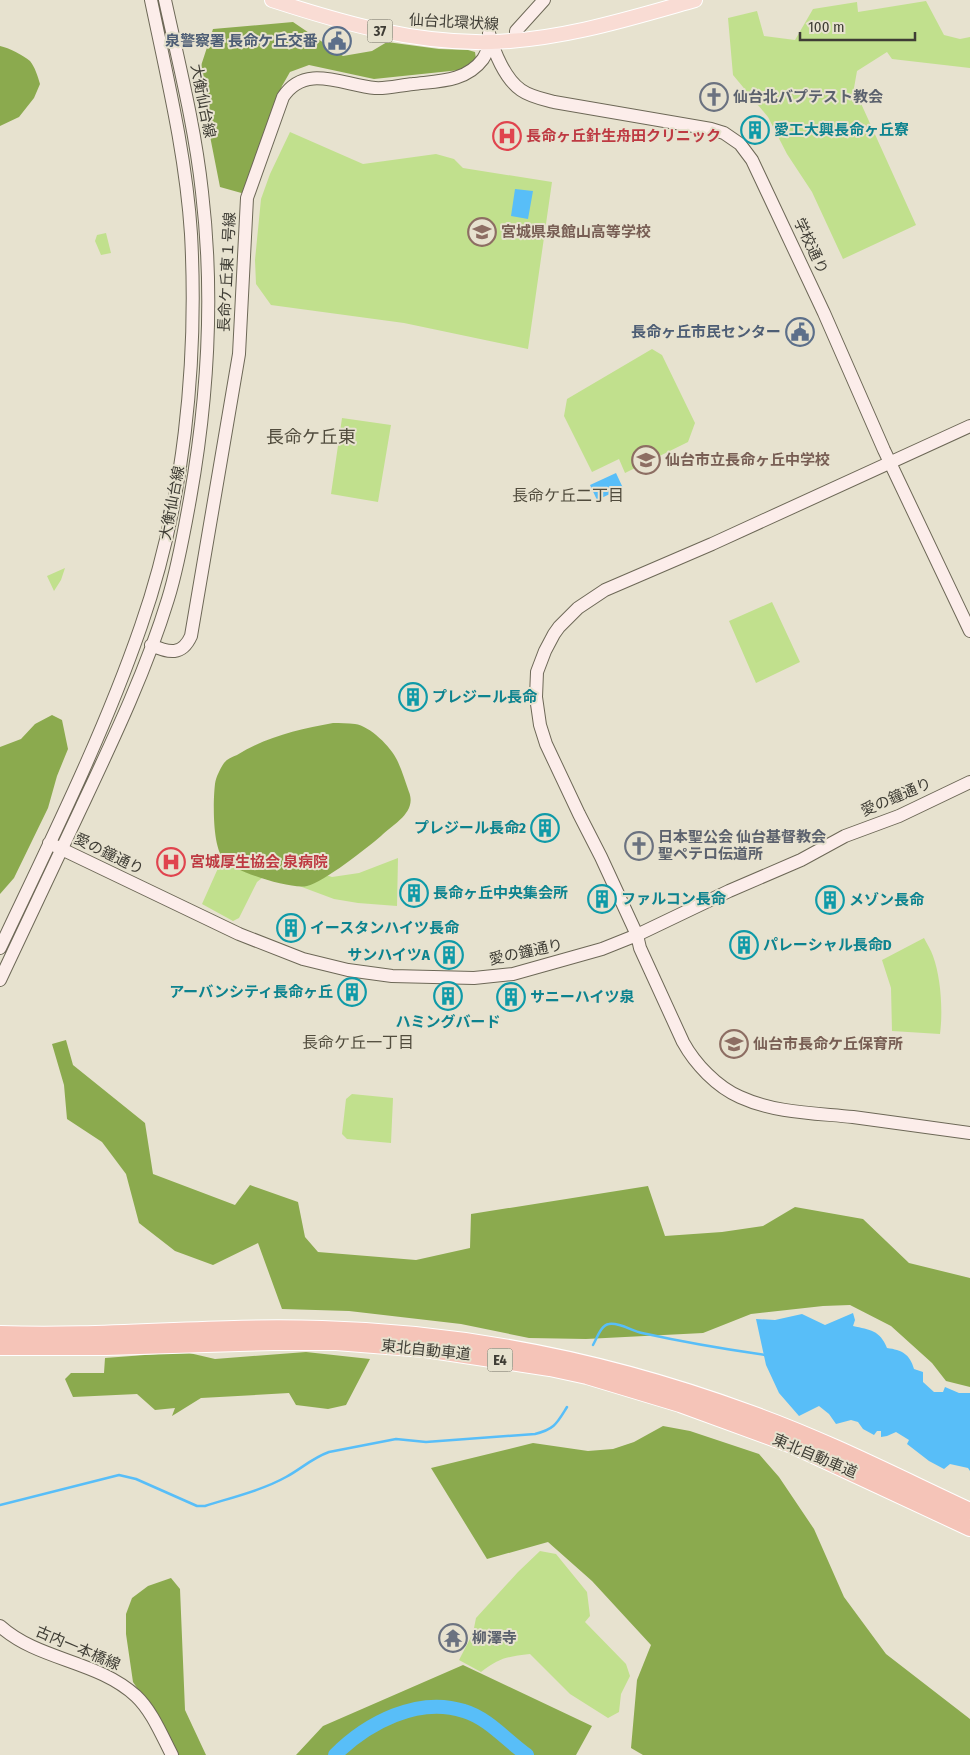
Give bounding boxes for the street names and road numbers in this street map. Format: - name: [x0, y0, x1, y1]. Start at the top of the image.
- street label: 仙台北環状線: [409, 11, 499, 33]
- road number: 37: [368, 20, 392, 42]
- street label: 大衡仙台線: [187, 62, 219, 140]
- street label: 長命ケ丘東１号線: [215, 212, 239, 332]
- street label: 学校通り: [790, 215, 832, 277]
- street label: 大衡仙台線: [156, 464, 188, 542]
- street label: 愛の鐘通り: [858, 774, 934, 820]
- street label: 愛の鐘通り: [71, 829, 147, 879]
- street label: 愛の鐘通り: [487, 935, 565, 969]
- street label: 東北自動車道: [380, 1336, 472, 1364]
- road number: E4: [488, 1348, 512, 1372]
- street label: 東北自動車道: [770, 1430, 860, 1482]
- street label: 古内一本橋線: [33, 1622, 123, 1674]

